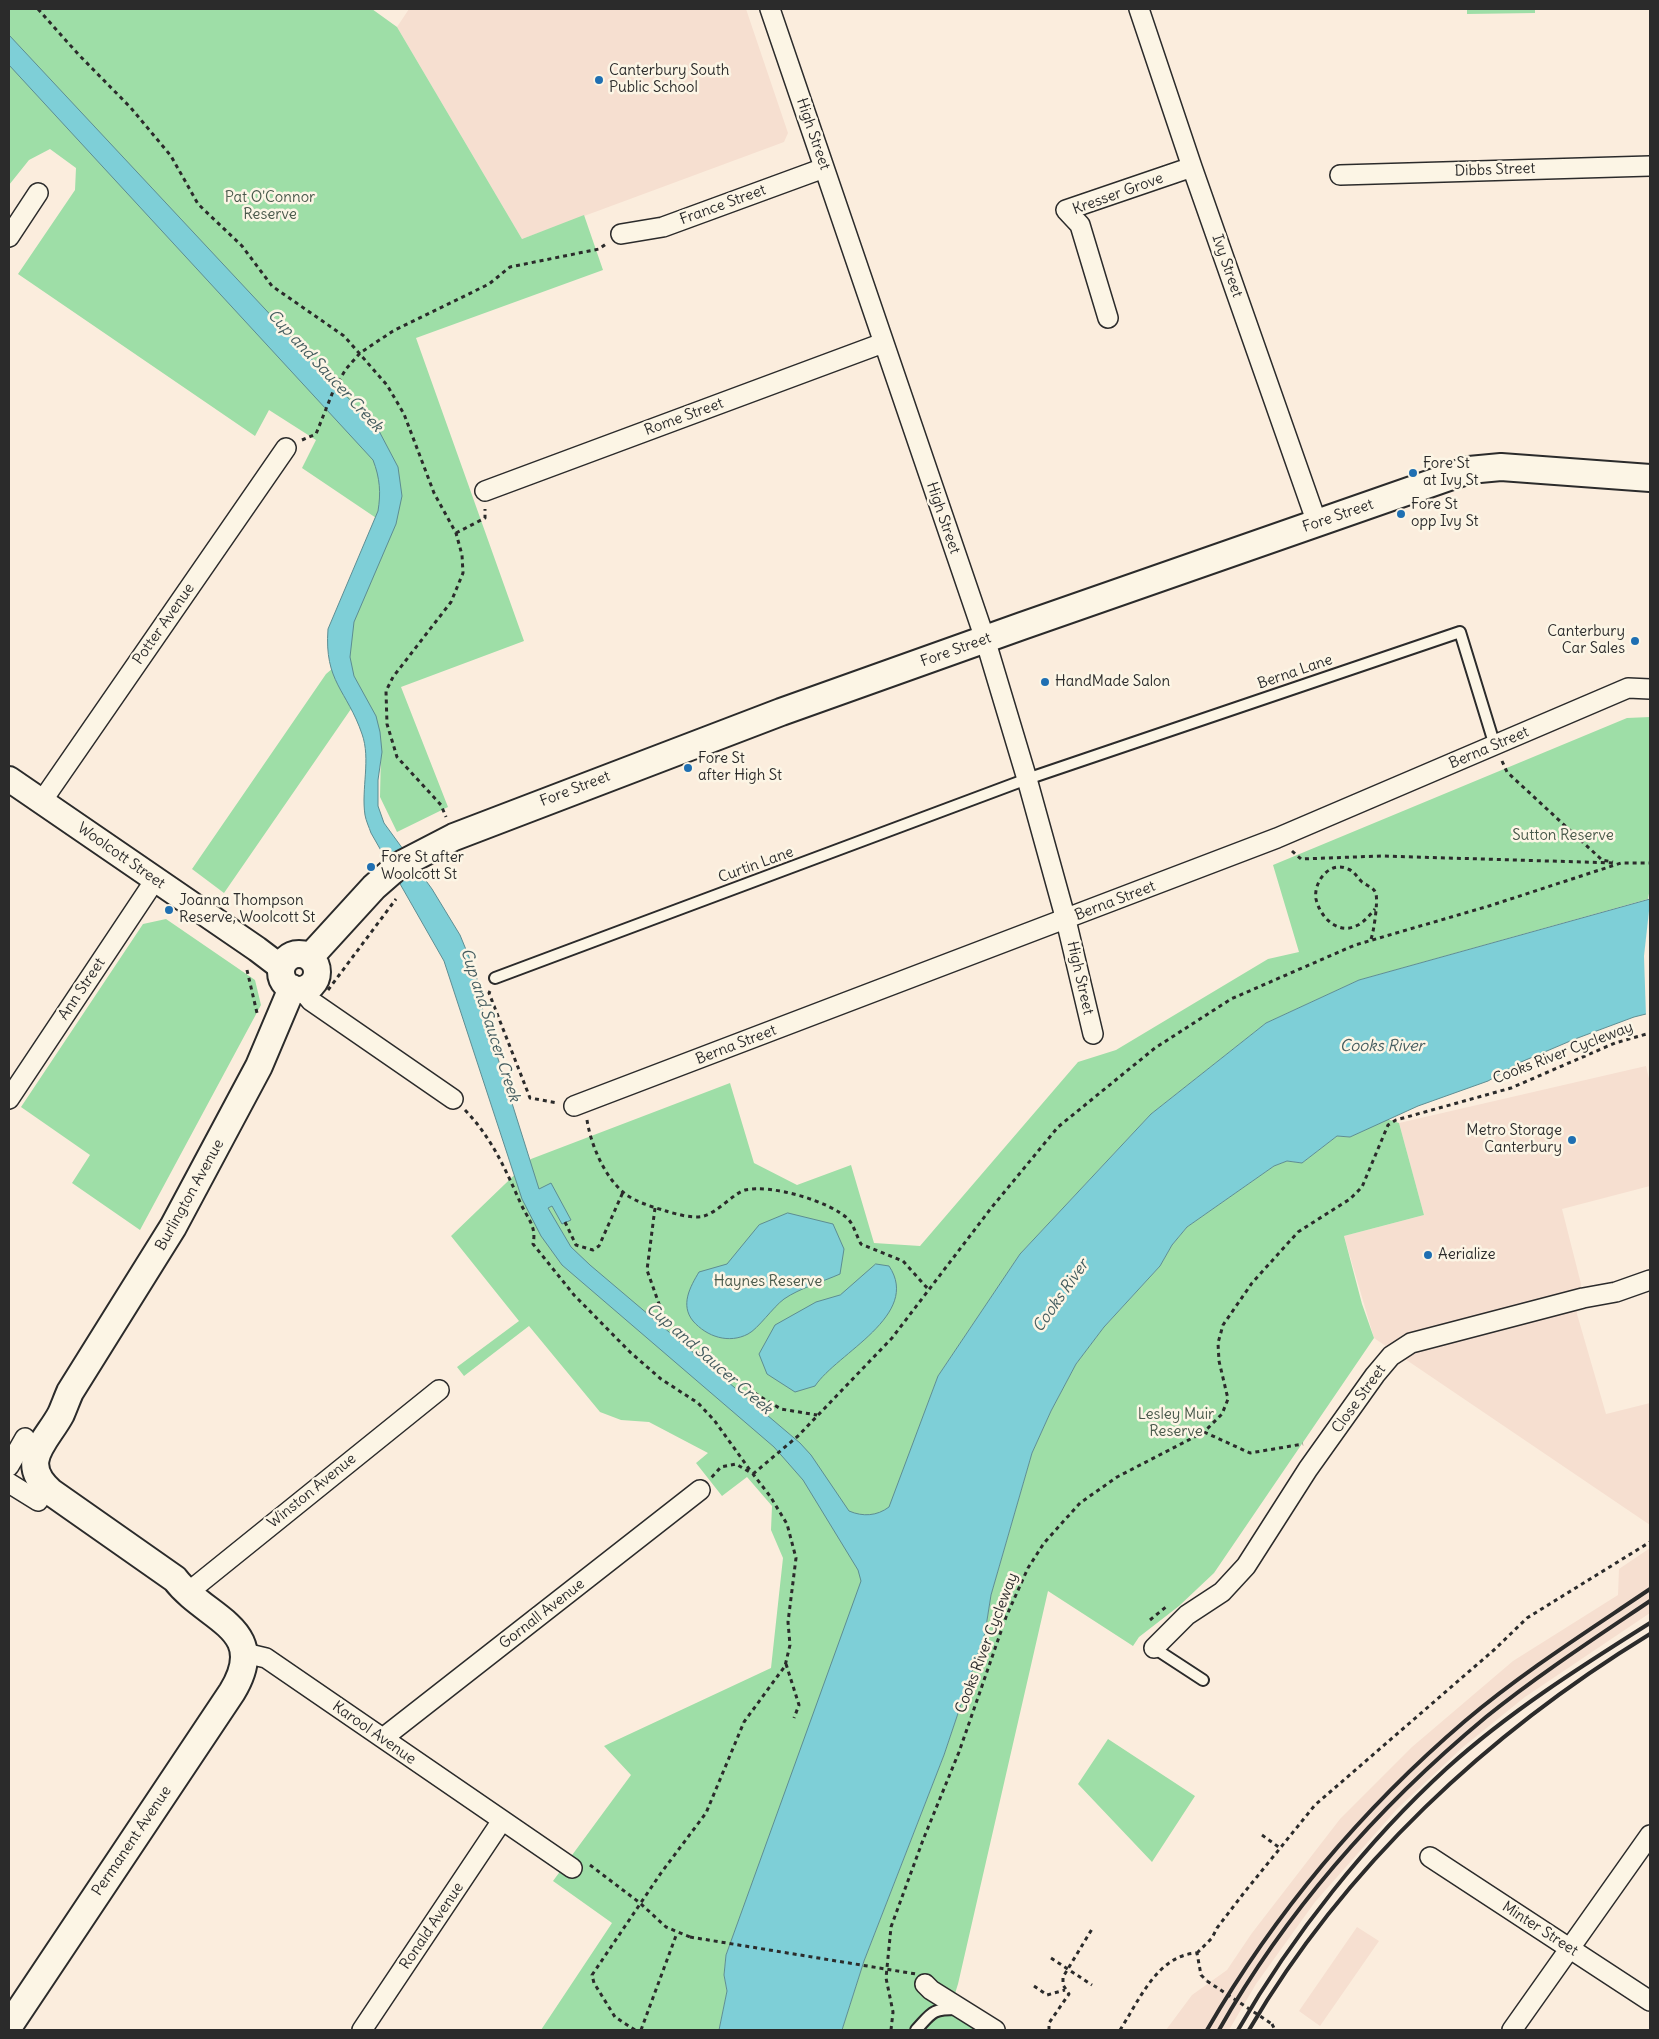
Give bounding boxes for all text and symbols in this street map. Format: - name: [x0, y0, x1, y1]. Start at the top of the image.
- place label: Canterbury South Public School: [609, 62, 729, 97]
- marker: Canterbury South Public School: [593, 74, 605, 86]
- street label: High Street: [792, 96, 834, 172]
- street label: Dibbs Street: [1454, 160, 1536, 180]
- street label: Kresser Grove: [1070, 169, 1166, 219]
- street label: France Street: [678, 181, 768, 229]
- park label: Pat O'Connor Reserve: [225, 189, 315, 224]
- street label: Ivy Street: [1208, 232, 1246, 300]
- water label: Cup and Saucer Creek: [263, 306, 387, 436]
- street label: Rome Street: [642, 394, 726, 440]
- place label: Fore St at Ivy St: [1423, 455, 1479, 490]
- marker: Fore St at Ivy St: [1407, 467, 1419, 479]
- street label: High Street: [922, 480, 964, 556]
- street label: Fore Street: [1300, 496, 1376, 536]
- place label: Fore St opp Ivy St: [1411, 496, 1479, 531]
- marker: Fore St opp Ivy St: [1395, 508, 1407, 520]
- street label: Potter Avenue: [129, 580, 199, 668]
- place label: Canterbury Car Sales: [1547, 623, 1625, 658]
- street label: Fore Street: [918, 629, 994, 671]
- marker: Canterbury Car Sales: [1629, 635, 1641, 647]
- street label: Berna Lane: [1255, 651, 1335, 693]
- place label: HandMade Salon: [1055, 673, 1170, 691]
- marker: HandMade Salon: [1039, 676, 1051, 688]
- street label: Berna Street: [1446, 723, 1532, 773]
- place label: Fore St after High St: [698, 750, 782, 785]
- marker: Fore St after High St: [682, 762, 694, 774]
- street label: Fore Street: [537, 767, 613, 811]
- street label: Woolcott Street: [74, 819, 168, 893]
- park label: Sutton Reserve: [1512, 827, 1614, 845]
- street label: Curtin Lane: [716, 843, 796, 887]
- place label: Fore St after Woolcott St: [381, 849, 464, 884]
- marker: Fore St after Woolcott St: [365, 861, 377, 873]
- street label: Berna Street: [1072, 877, 1158, 925]
- place label: Joanna Thompson Reserve, Woolcott St: [179, 892, 315, 927]
- marker: Joanna Thompson Reserve, Woolcott St: [163, 904, 175, 916]
- street label: High Street: [1063, 940, 1097, 1016]
- water label: Cup and Saucer Creek: [456, 946, 524, 1104]
- street label: Ann Street: [55, 955, 109, 1023]
- street label: Cooks River Cycleway: [1490, 1018, 1636, 1088]
- street label: Berna Street: [693, 1021, 779, 1069]
- water label: Cooks River: [1340, 1036, 1424, 1056]
- place label: Metro Storage Canterbury: [1466, 1122, 1562, 1157]
- marker: Metro Storage Canterbury: [1566, 1134, 1578, 1146]
- street label: Burlington Avenue: [152, 1136, 228, 1254]
- place label: Aerialize: [1438, 1246, 1495, 1264]
- marker: Aerialize: [1422, 1249, 1434, 1261]
- water label: Cooks River: [1029, 1256, 1093, 1336]
- park label: Haynes Reserve: [714, 1273, 822, 1291]
- water label: Cup and Saucer Creek: [642, 1299, 776, 1419]
- street label: Close Street: [1328, 1361, 1390, 1437]
- park label: Lesley Muir Reserve: [1138, 1406, 1214, 1441]
- street label: Winston Avenue: [264, 1450, 360, 1532]
- street label: Cooks River Cycleway: [952, 1570, 1022, 1716]
- street label: Gornall Avenue: [496, 1575, 588, 1653]
- street label: Karool Avenue: [329, 1698, 419, 1768]
- street label: Permanent Avenue: [89, 1783, 175, 1899]
- street label: Ronald Avenue: [396, 1879, 468, 1973]
- street label: Minter Street: [1499, 1898, 1581, 1960]

